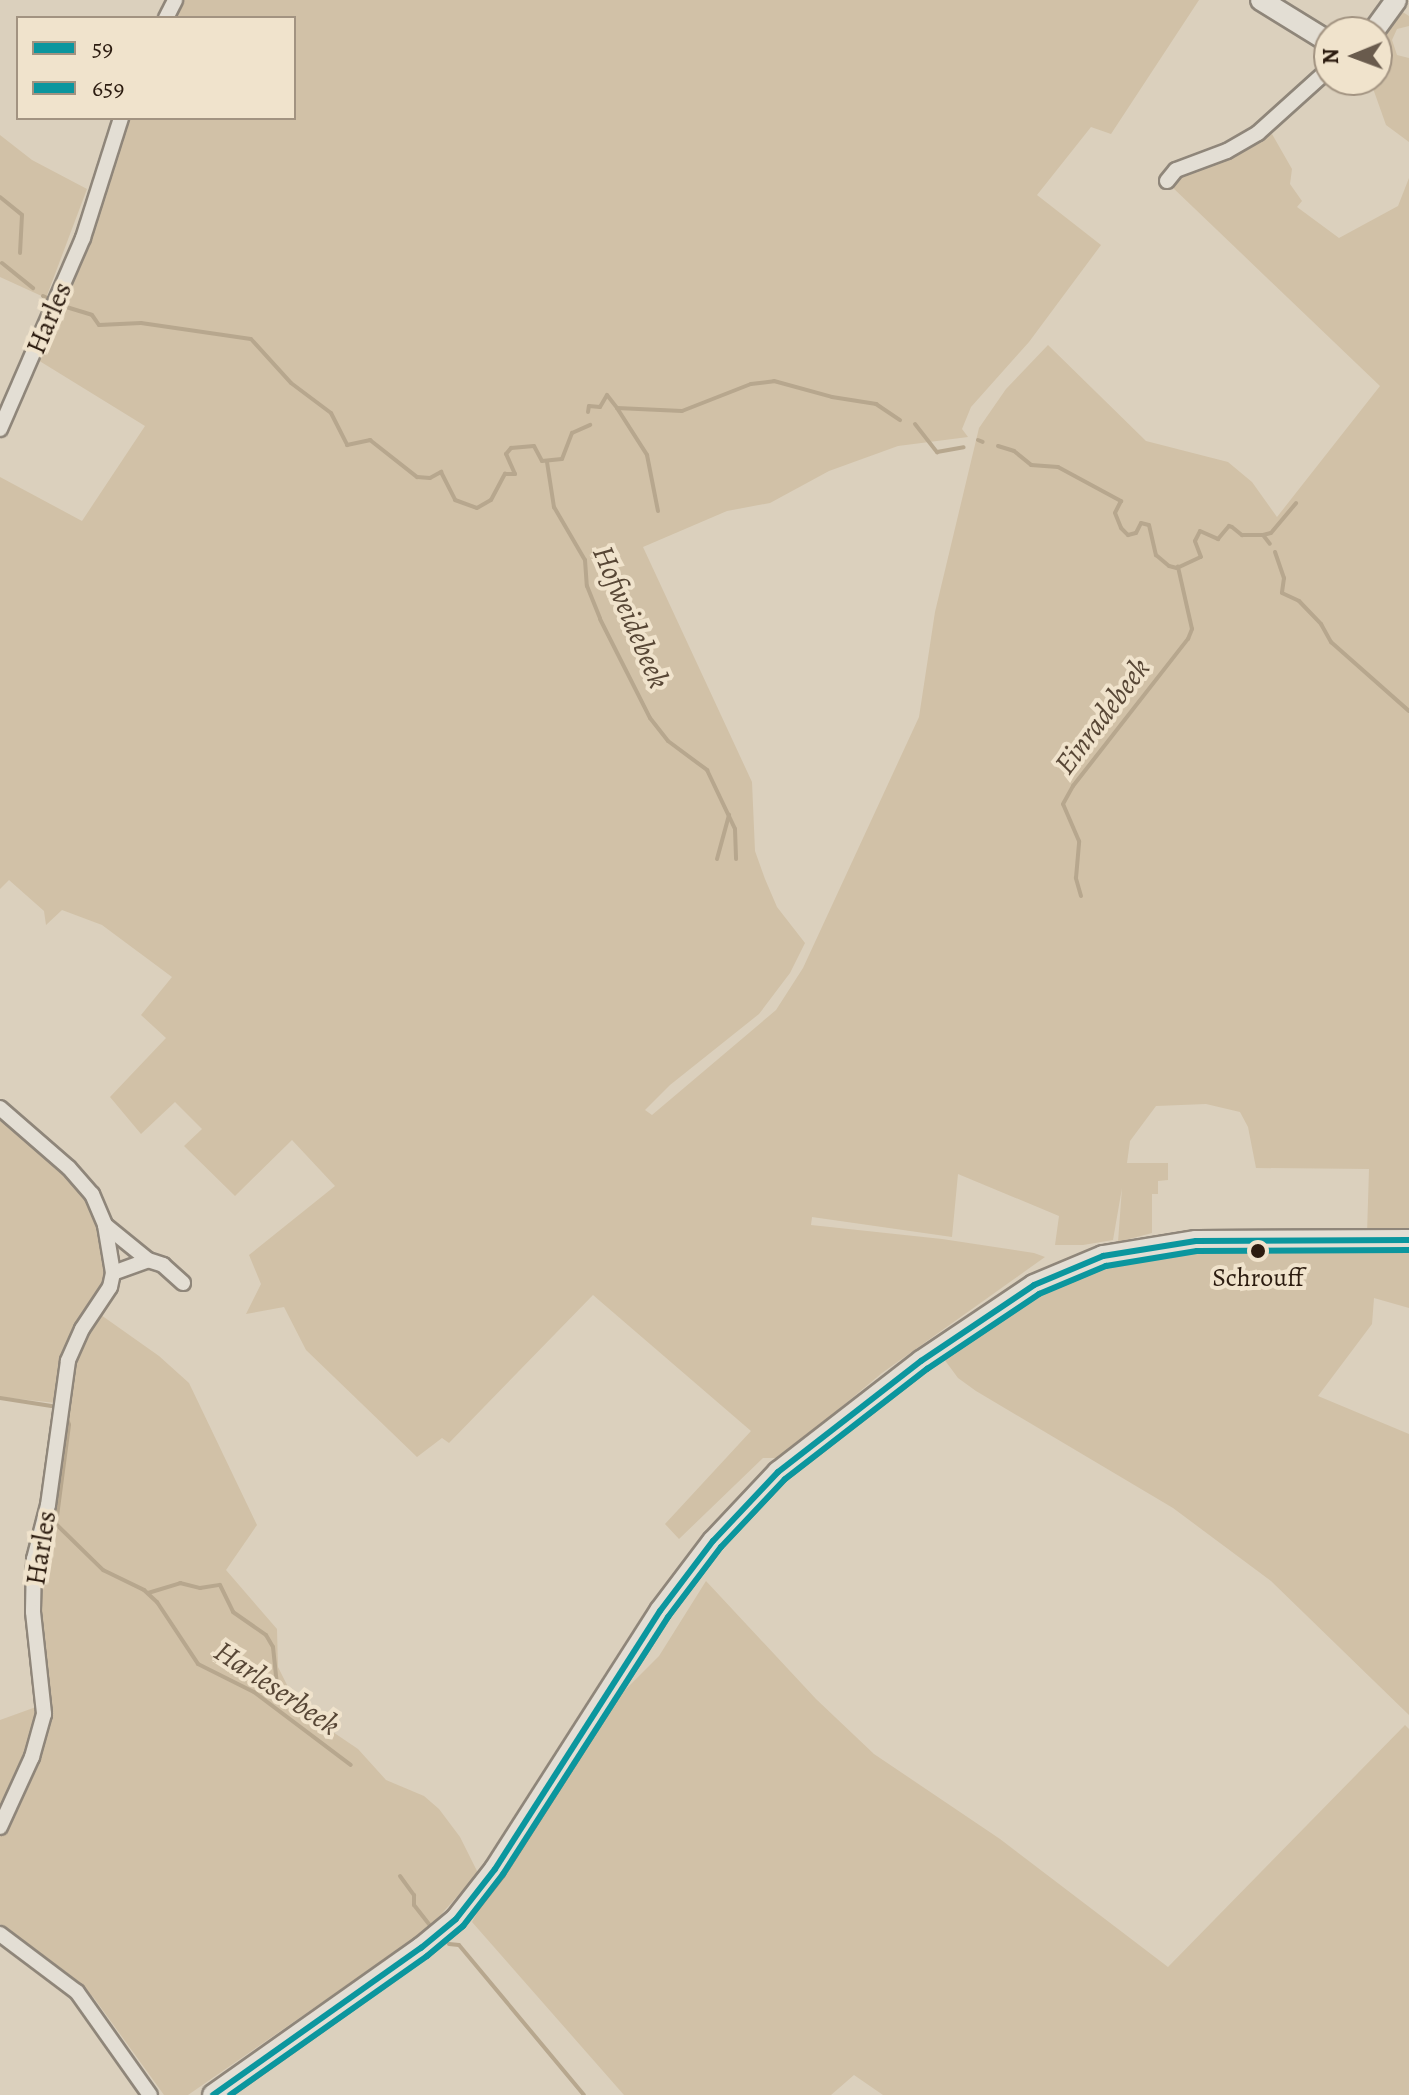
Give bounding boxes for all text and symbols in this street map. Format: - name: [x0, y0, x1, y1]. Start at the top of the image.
- legend: [16, 16, 296, 120]
- north arrow: [1313, 16, 1393, 96]
- text: 59: [92, 32, 113, 64]
- text: N: [1316, 48, 1346, 65]
- text: 659: [92, 72, 124, 104]
- street label: Harles: [19, 277, 79, 359]
- water label: Hofweidebeek: [585, 540, 677, 694]
- water label: Einradebeek: [1047, 651, 1157, 781]
- marker: Schrouff: [1250, 1243, 1266, 1259]
- place label: Schrouff: [1212, 1262, 1304, 1294]
- street label: Harles: [19, 1508, 63, 1588]
- water label: Harleserbeek: [208, 1633, 346, 1743]

